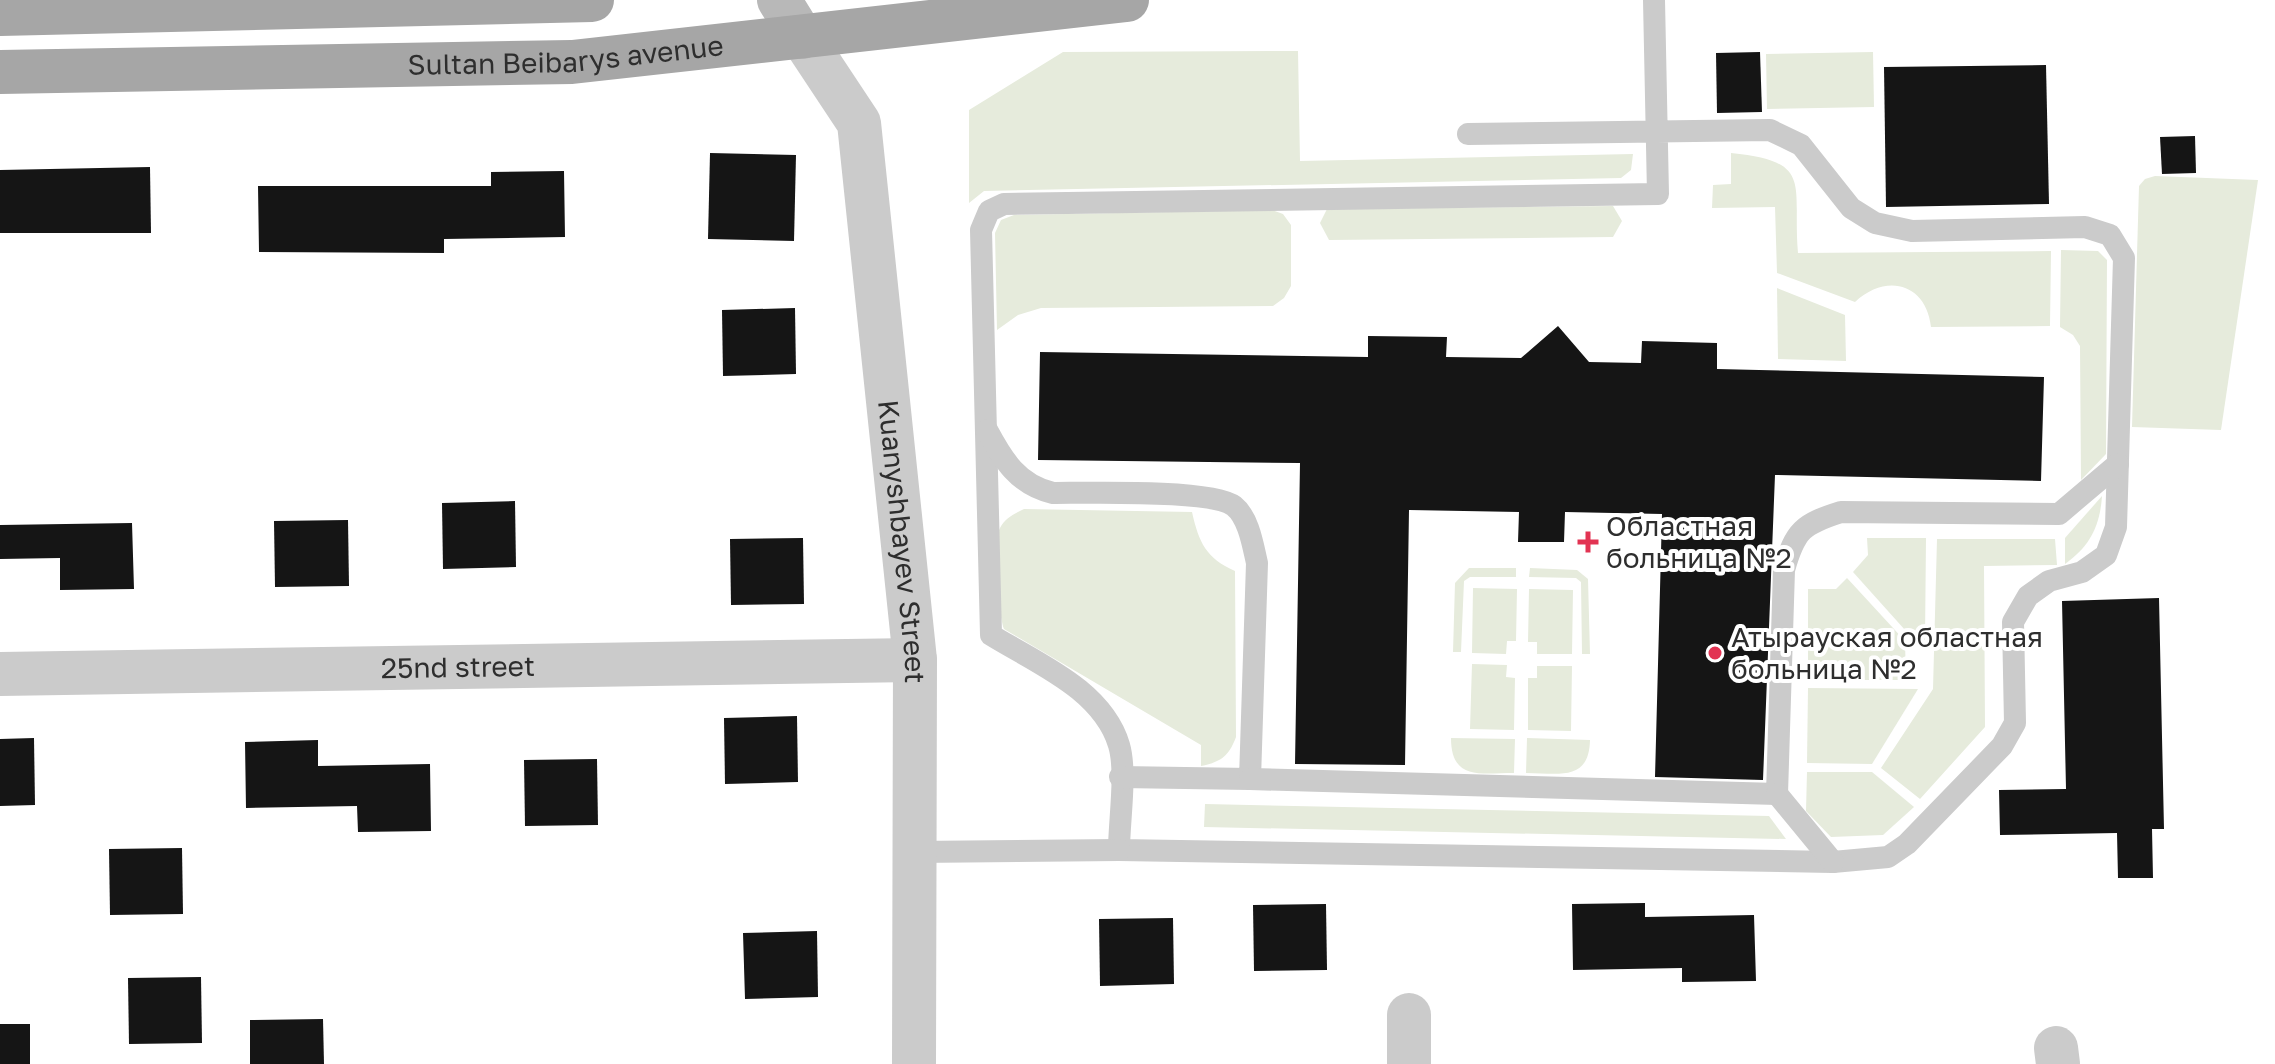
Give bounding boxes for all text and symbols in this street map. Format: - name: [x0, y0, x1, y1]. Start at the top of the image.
- street label: Sultan Beibarys avenue: [407, 28, 725, 81]
- street label: Kuanyshbayev Street: [872, 398, 932, 683]
- place label: Областная больница №2: [1606, 509, 1792, 574]
- marker: Областная больница №2: [1577, 531, 1599, 553]
- place label: Атырауская областная больница №2: [1731, 620, 2043, 685]
- marker: Атырауская областная больница №2: [1706, 644, 1724, 662]
- street label: 25nd street: [381, 649, 535, 684]

